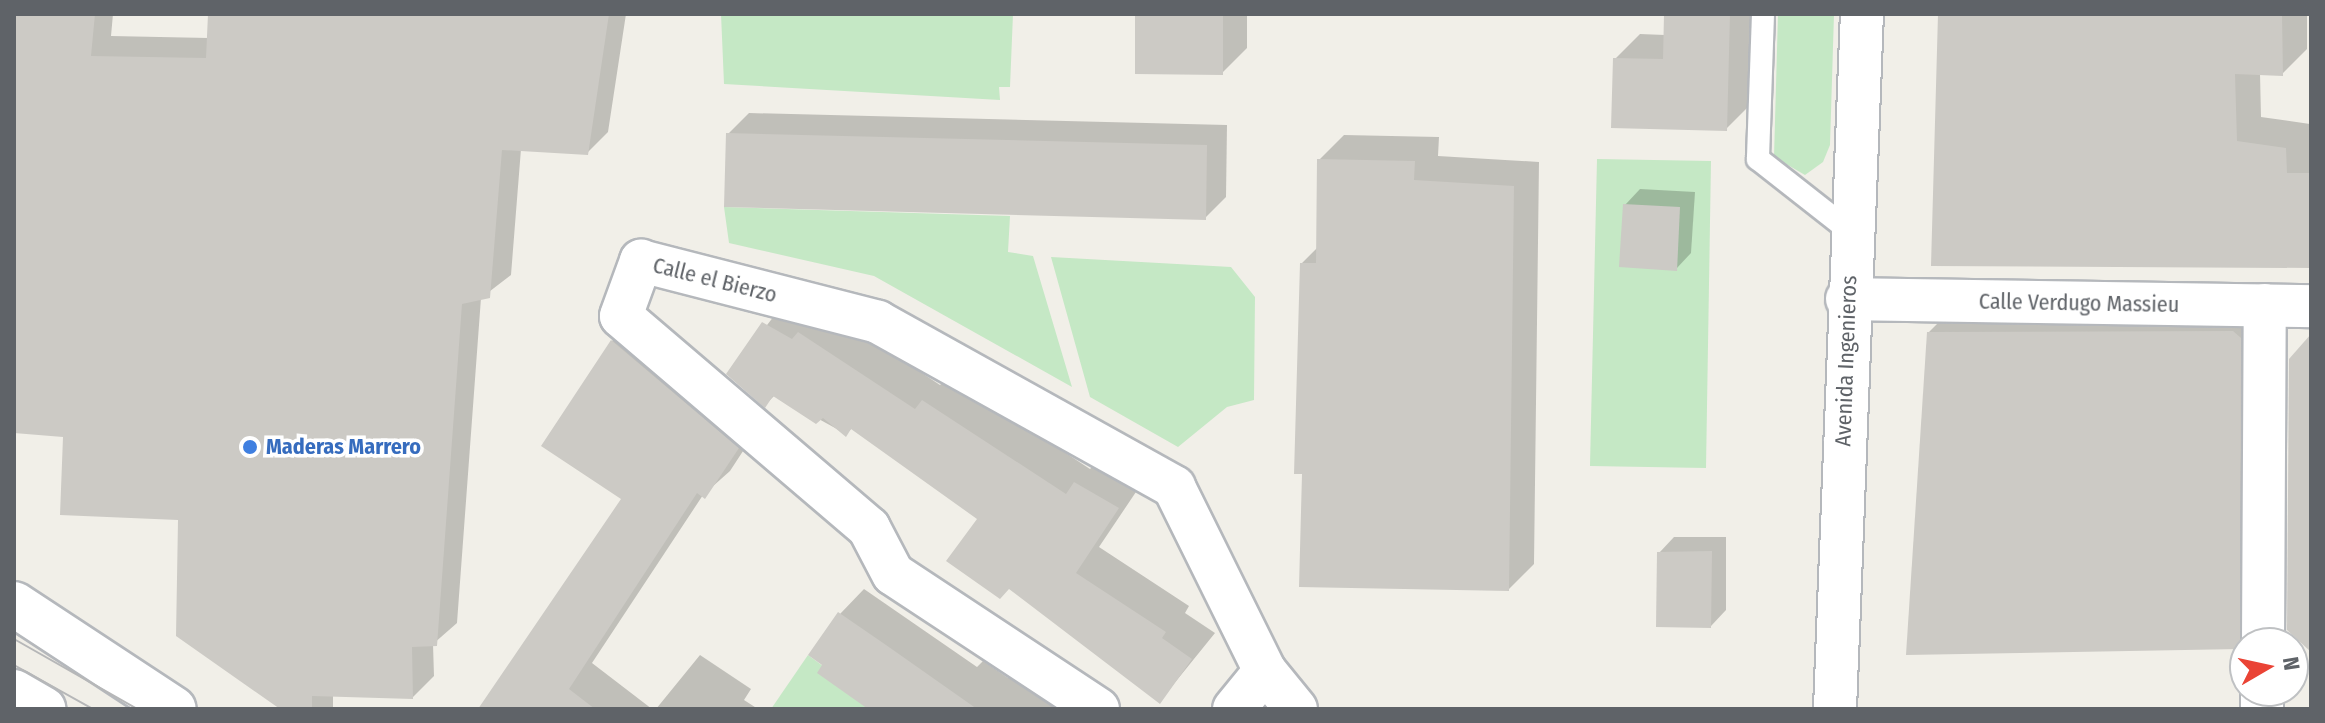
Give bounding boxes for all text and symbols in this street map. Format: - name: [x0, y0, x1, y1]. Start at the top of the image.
- street label: Calle el Bierzo: [650, 252, 780, 308]
- street label: Avenida Ingenieros: [1830, 275, 1862, 447]
- street label: Calle Verdugo Massieu: [1979, 288, 2179, 318]
- place label: Maderas Marrero: [266, 434, 421, 460]
- marker: Maderas Marrero: [241, 438, 259, 456]
- north arrow: [2229, 627, 2309, 707]
- text: N: [2277, 655, 2306, 672]

